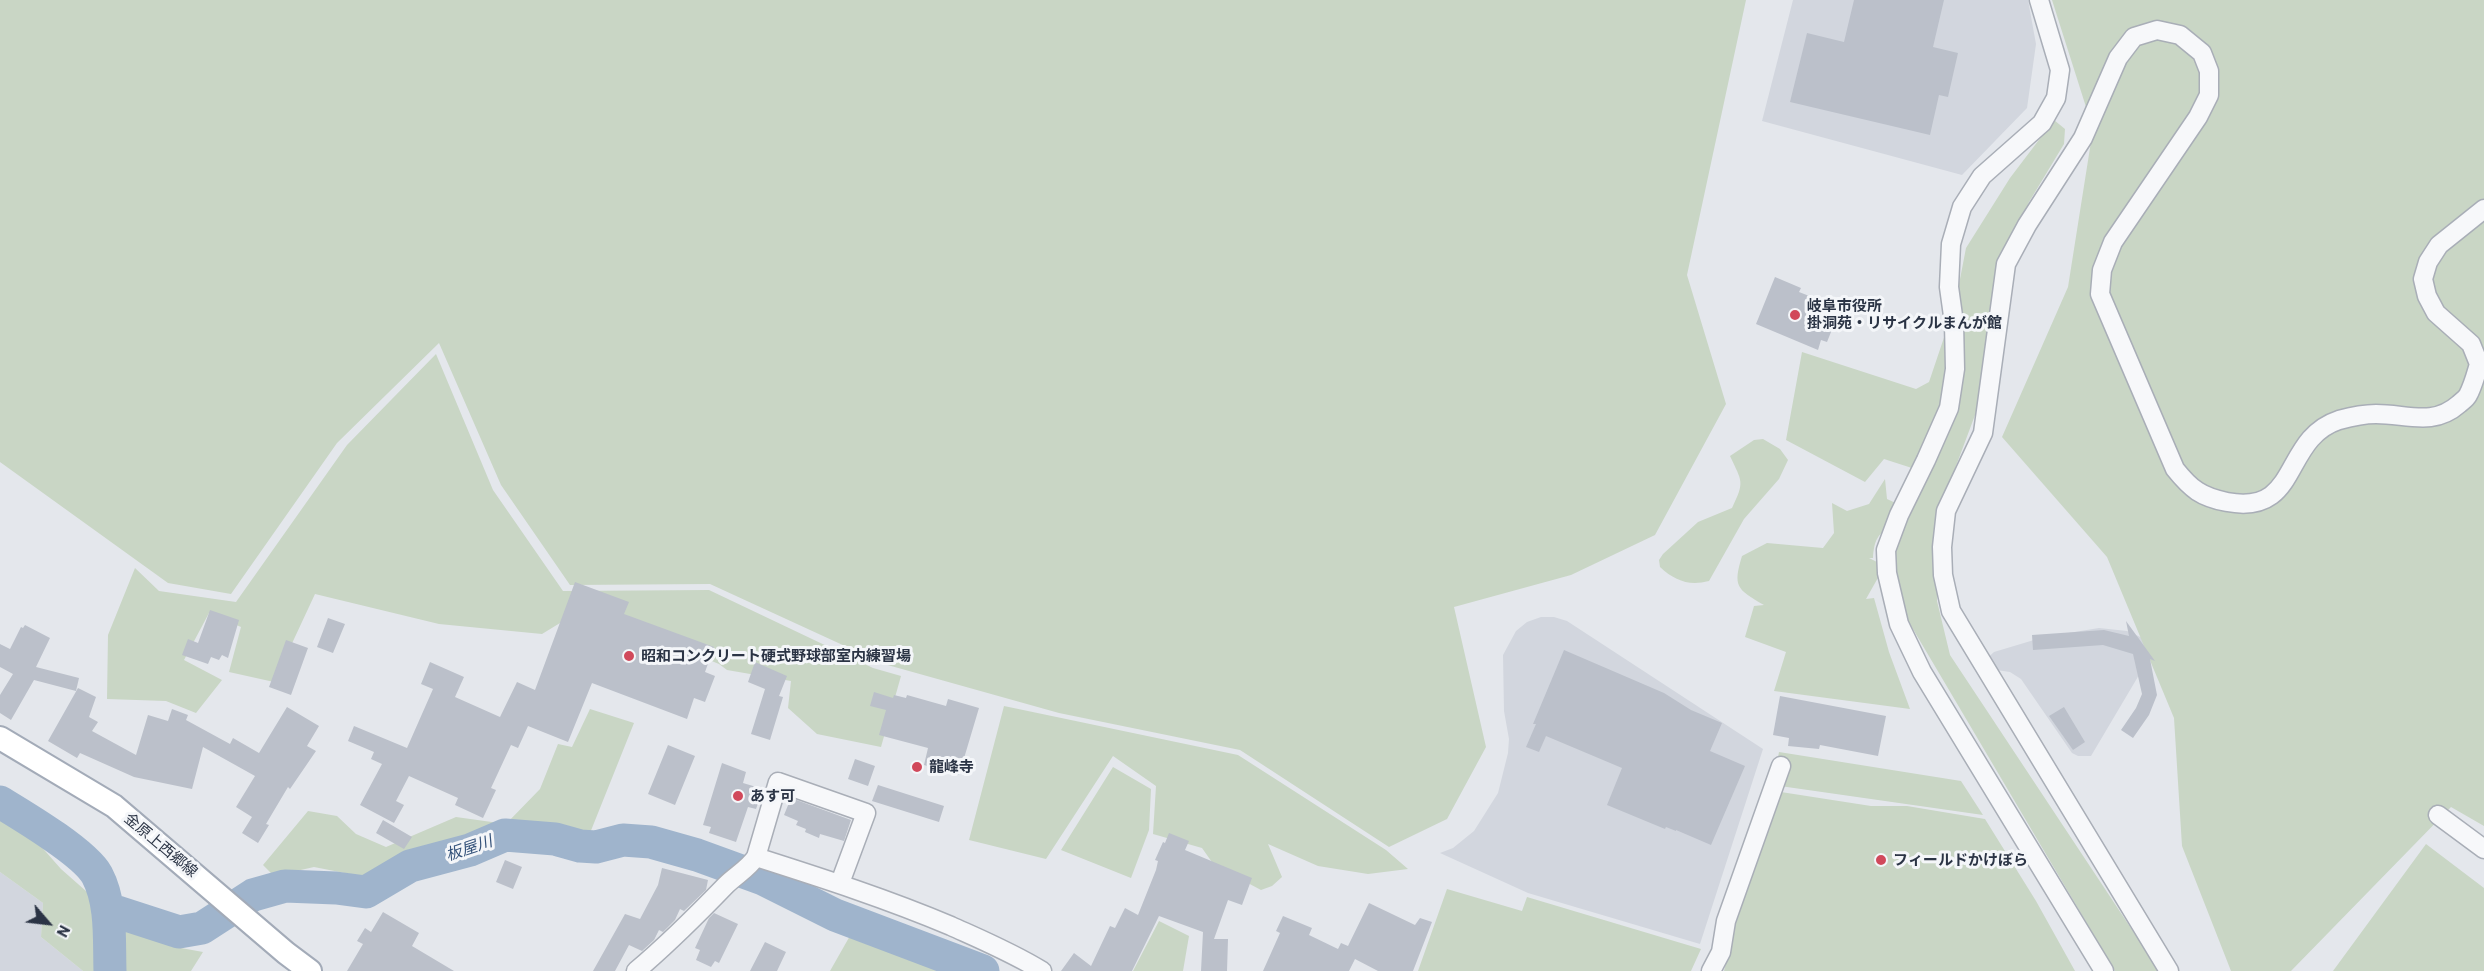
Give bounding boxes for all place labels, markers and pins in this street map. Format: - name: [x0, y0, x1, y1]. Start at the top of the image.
- place label: 岐阜市役所 掛洞苑・リサイクルまんが館: [1807, 297, 2002, 332]
- marker: 岐阜市役所 掛洞苑・リサイクルまんが館: [1788, 308, 1802, 322]
- place label: 昭和コンクリート硬式野球部室内練習場: [641, 647, 911, 665]
- marker: 昭和コンクリート硬式野球部室内練習場: [622, 649, 636, 663]
- place label: 龍峰寺: [929, 758, 974, 776]
- marker: 龍峰寺: [910, 760, 924, 774]
- place label: あす可: [750, 787, 795, 805]
- marker: あす可: [731, 789, 745, 803]
- place label: フィールドかけぼら: [1893, 851, 2028, 869]
- marker: フィールドかけぼら: [1874, 853, 1888, 867]

